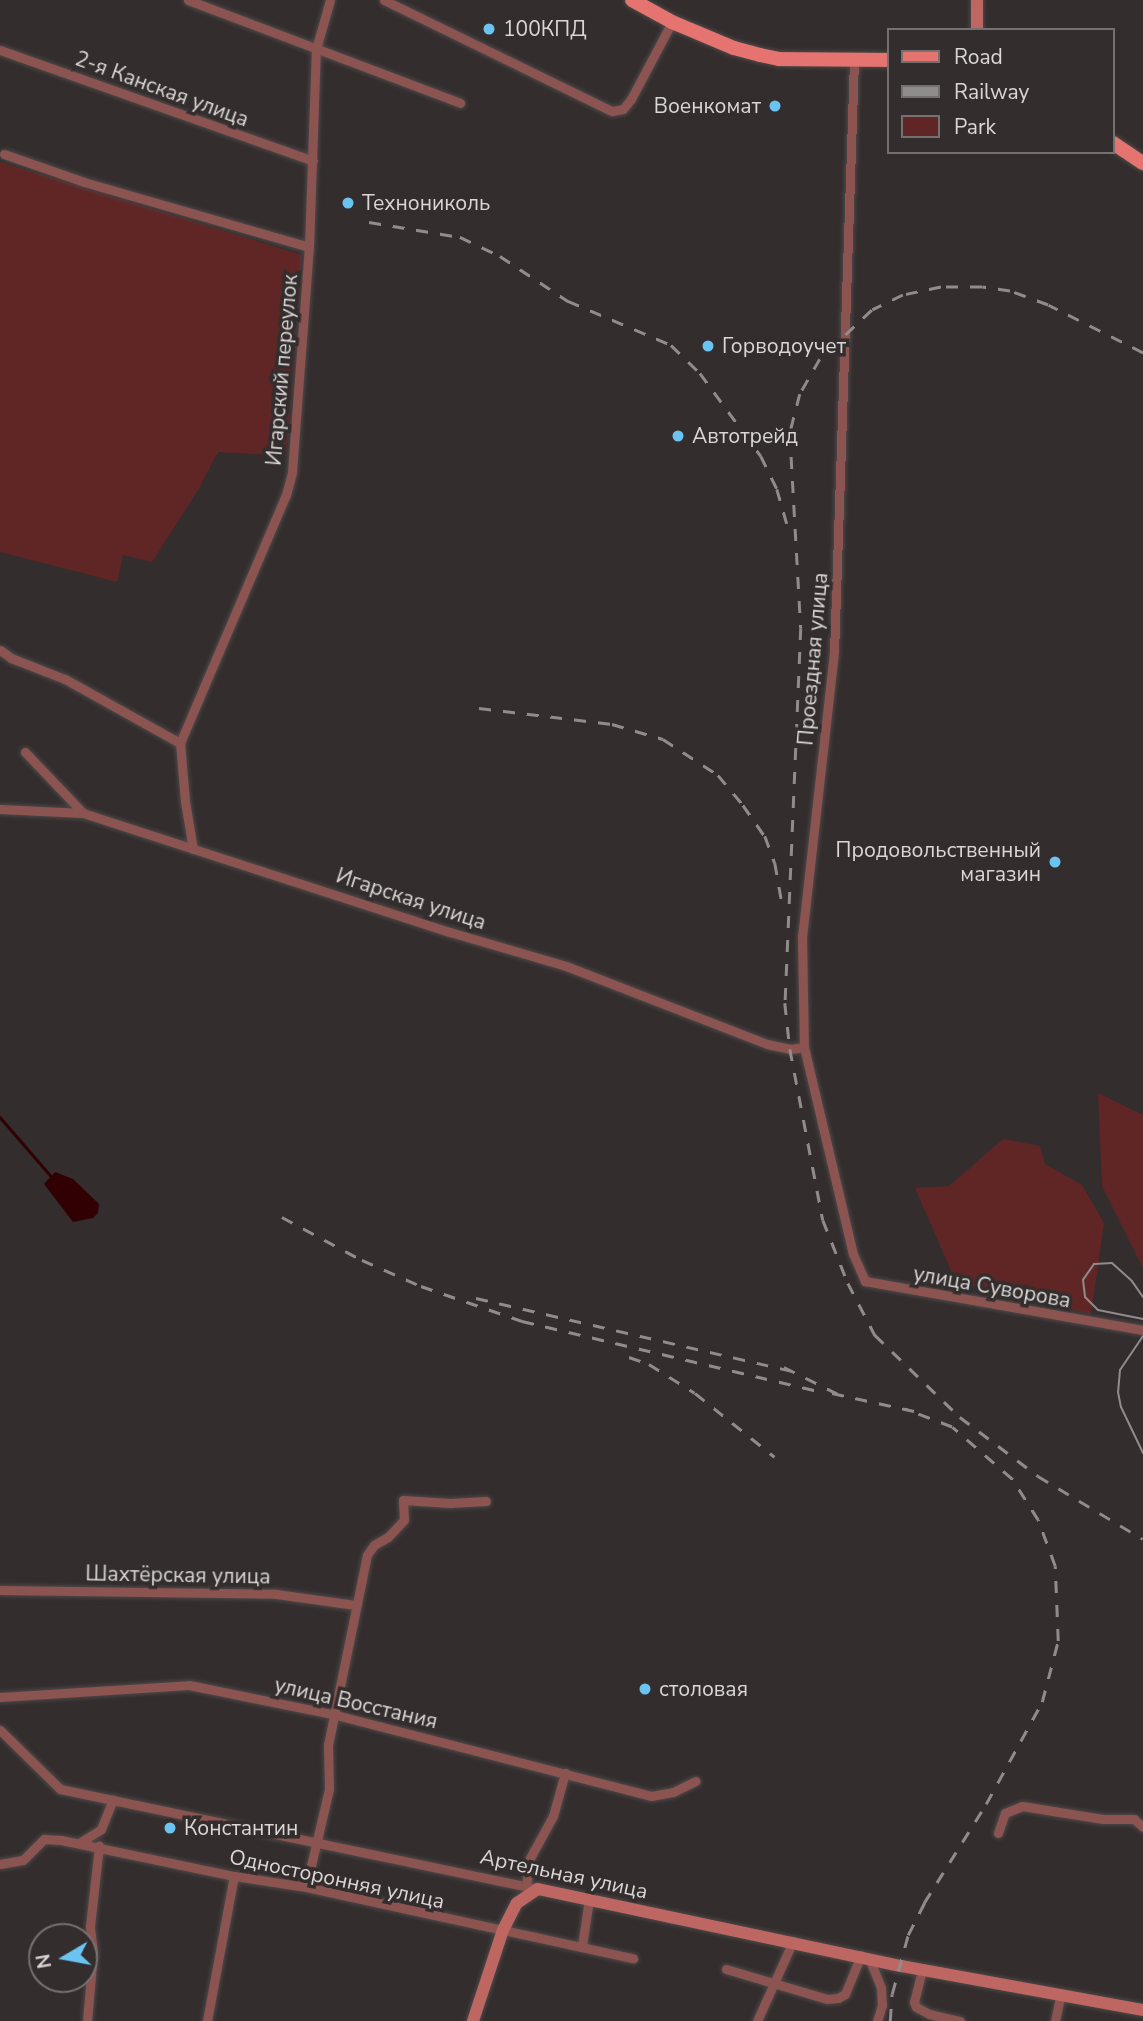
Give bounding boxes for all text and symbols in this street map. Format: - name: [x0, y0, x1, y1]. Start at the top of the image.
- place label: 100КПД: [503, 16, 586, 42]
- marker: 100КПД: [481, 21, 497, 37]
- legend: [888, 28, 1115, 154]
- text: Road: [954, 43, 1003, 71]
- street label: 2-я Канская улица: [72, 46, 252, 132]
- text: Railway: [954, 78, 1029, 106]
- place label: Военкомат: [654, 93, 761, 119]
- marker: Военкомат: [767, 98, 783, 114]
- text: Park: [954, 113, 996, 141]
- place label: Технониколь: [362, 190, 490, 216]
- marker: Технониколь: [340, 195, 356, 211]
- street label: Игарский переулок: [261, 273, 303, 467]
- place label: Горводоучет: [722, 333, 846, 359]
- marker: Горводоучет: [700, 338, 716, 354]
- place label: Автотрейд: [692, 423, 798, 449]
- marker: Автотрейд: [670, 428, 686, 444]
- street label: Проездная улица: [793, 571, 833, 747]
- place label: Продовольственный магазин: [836, 837, 1041, 887]
- marker: Продовольственный магазин: [1047, 854, 1063, 870]
- street label: Игарская улица: [333, 863, 489, 935]
- street label: улица Суворова: [911, 1261, 1073, 1313]
- street label: Шахтёрская улица: [85, 1561, 271, 1589]
- street label: улица Восстания: [272, 1672, 440, 1734]
- place label: столовая: [659, 1676, 748, 1702]
- marker: столовая: [637, 1681, 653, 1697]
- place label: Константин: [184, 1815, 298, 1841]
- marker: Константин: [162, 1820, 178, 1836]
- street label: Односторонняя улица: [227, 1844, 447, 1914]
- street label: Артельная улица: [478, 1844, 650, 1904]
- north arrow: [28, 1923, 98, 1993]
- text: N: [30, 1952, 58, 1971]

